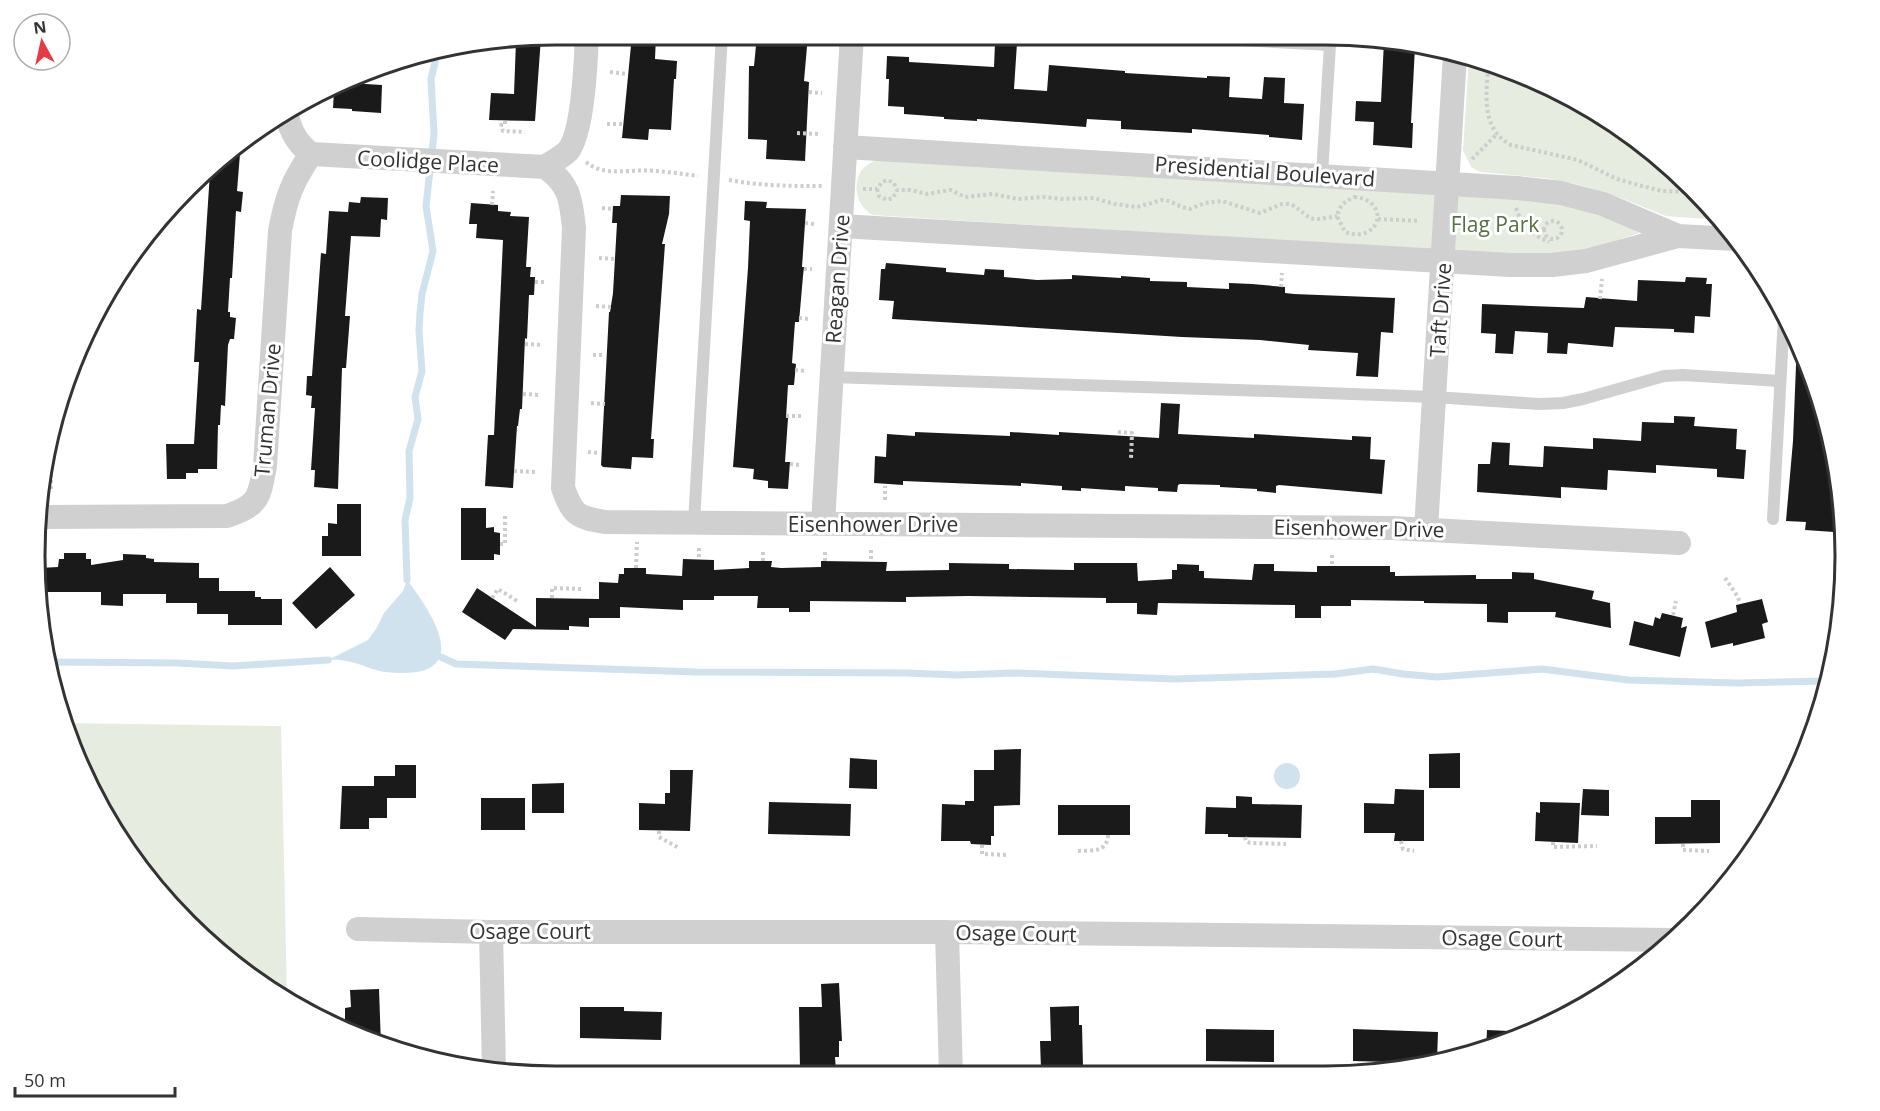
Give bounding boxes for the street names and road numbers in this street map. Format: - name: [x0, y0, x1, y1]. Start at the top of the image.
- street label: Coolidge Place: [356, 143, 500, 179]
- street label: Presidential Boulevard: [1154, 149, 1376, 193]
- street label: Reagan Drive: [819, 214, 855, 344]
- street label: Taft Drive: [1423, 262, 1457, 358]
- street label: Truman Drive: [247, 342, 287, 478]
- street label: Eisenhower Drive: [788, 510, 958, 538]
- street label: Eisenhower Drive: [1273, 513, 1445, 543]
- street label: Osage Court: [469, 917, 591, 945]
- street label: Osage Court: [955, 918, 1077, 948]
- street label: Osage Court: [1441, 923, 1563, 953]

